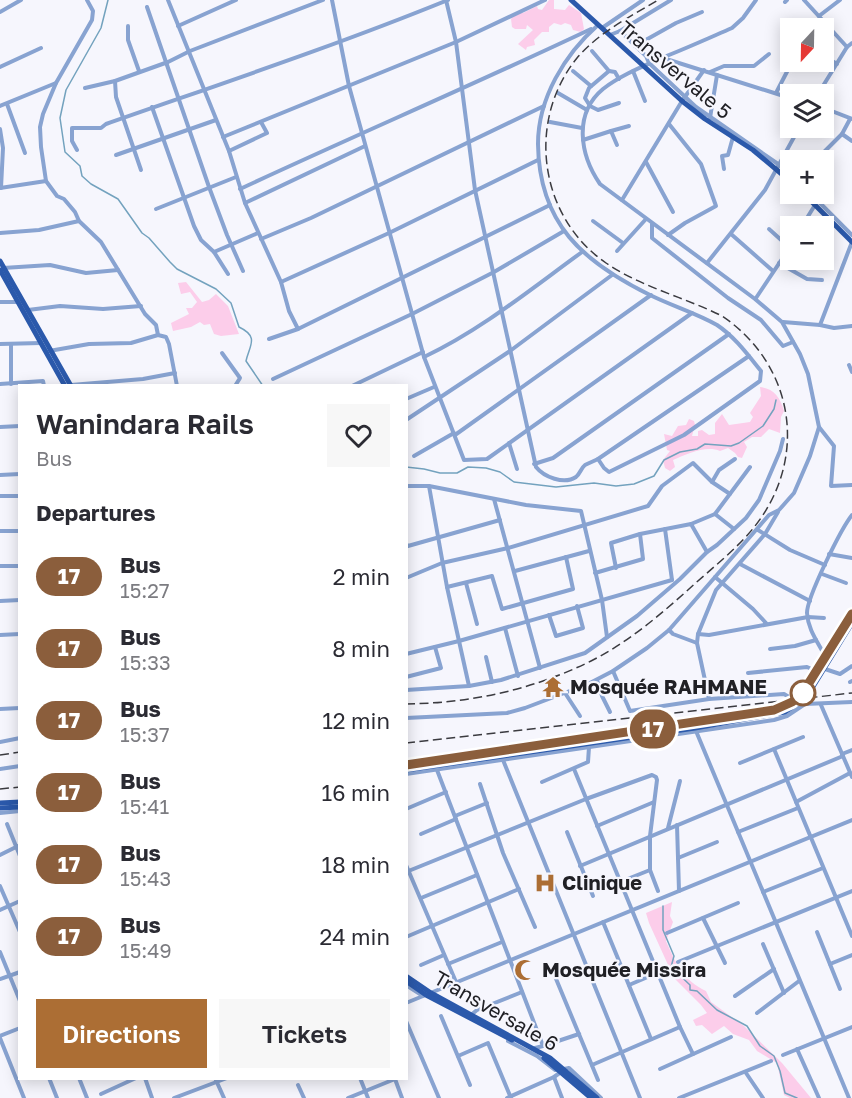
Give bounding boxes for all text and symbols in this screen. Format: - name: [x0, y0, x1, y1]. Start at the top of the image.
- street label: Transvervale 5: [614, 15, 737, 123]
- north arrow: [780, 18, 834, 72]
- map controls: [780, 18, 834, 270]
- button: layers: [780, 84, 834, 138]
- button: +: [780, 150, 834, 204]
- button: −: [780, 216, 834, 270]
- button: heart: [327, 404, 390, 467]
- text: Wanindara Rails: [36, 407, 254, 440]
- text: Bus: [36, 446, 72, 470]
- text: Departures: [36, 499, 155, 526]
- text: Bus: [120, 551, 161, 578]
- text: 17: [58, 563, 80, 589]
- text: 2 min: [333, 563, 390, 590]
- text: 15:27: [120, 578, 170, 602]
- text: Bus: [120, 623, 161, 650]
- text: 17: [58, 635, 80, 661]
- text: 8 min: [332, 635, 390, 662]
- text: 15:33: [120, 650, 171, 674]
- place label: Mosquée RAHMANE: [570, 674, 767, 698]
- temple icon: Mosquée RAHMANE: [541, 675, 565, 699]
- unlabelled marker: [790, 680, 816, 706]
- text: Bus: [120, 695, 161, 722]
- text: 17: [58, 707, 80, 733]
- text: 12 min: [322, 707, 390, 734]
- line badge: 17: [626, 710, 680, 748]
- text: 17: [642, 716, 664, 742]
- text: 15:37: [120, 722, 170, 746]
- text: Bus: [120, 767, 161, 794]
- text: 17: [58, 779, 80, 805]
- text: 16 min: [322, 779, 390, 806]
- text: 15:41: [120, 794, 169, 818]
- text: Bus: [120, 839, 161, 866]
- text: 17: [58, 851, 80, 877]
- text: 18 min: [322, 851, 390, 878]
- text: 15:43: [120, 866, 171, 890]
- place label: Clinique: [562, 870, 642, 894]
- hospital icon: Clinique: [533, 871, 557, 895]
- text: Bus: [120, 911, 161, 938]
- text: 17: [58, 923, 80, 949]
- text: 24 min: [319, 923, 390, 950]
- text: 15:49: [120, 938, 172, 962]
- place label: Mosquée Missira: [542, 957, 706, 981]
- mosque icon: Mosquée Missira: [513, 958, 537, 982]
- street label: Transversale 6: [430, 965, 563, 1055]
- button: Directions: [36, 999, 207, 1068]
- button: Tickets: [219, 999, 390, 1068]

